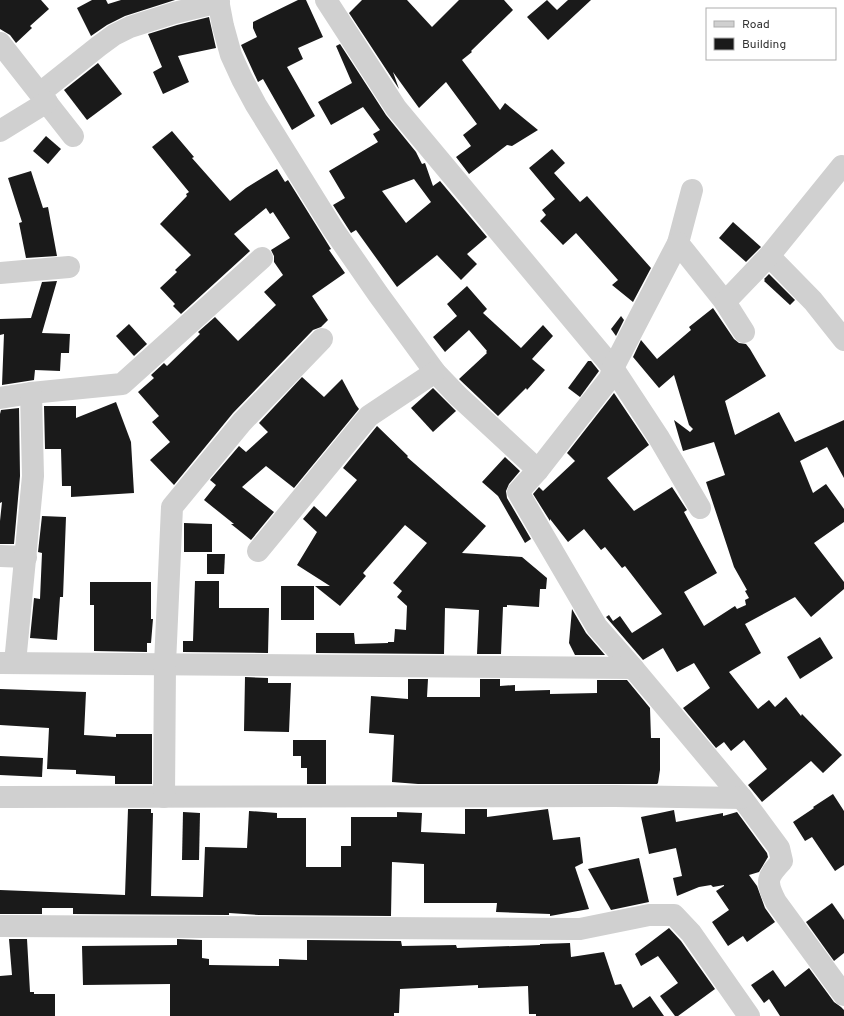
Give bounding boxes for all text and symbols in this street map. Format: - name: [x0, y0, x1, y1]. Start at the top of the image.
- legend: [706, 8, 836, 60]
- text: Road: [742, 17, 770, 33]
- text: Building: [742, 37, 786, 53]

